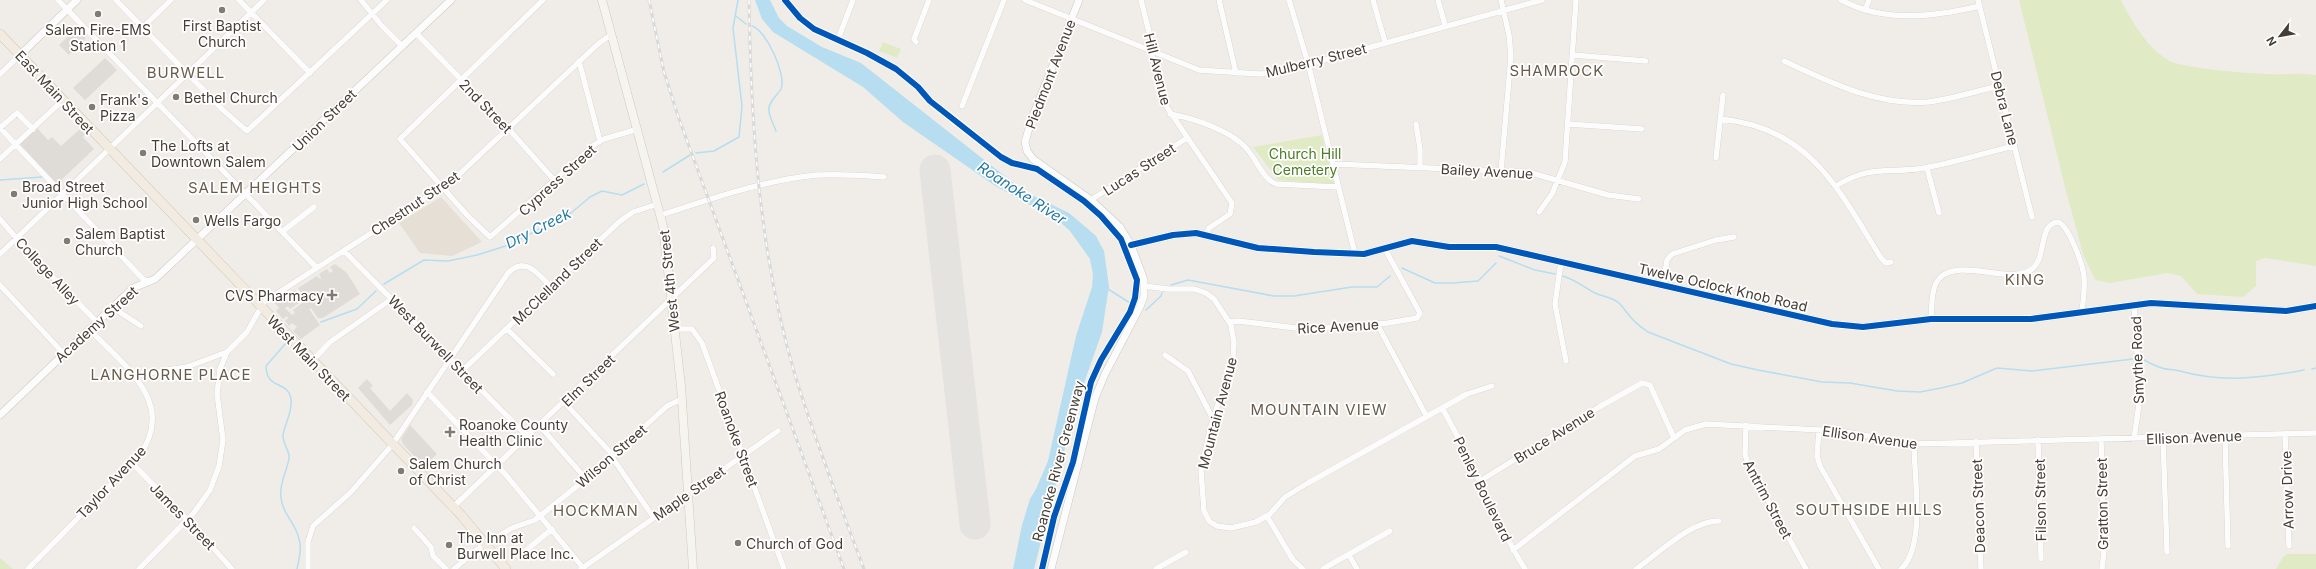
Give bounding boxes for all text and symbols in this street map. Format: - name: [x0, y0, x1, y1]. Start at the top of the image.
- marker: First Baptist Church: [217, 5, 227, 15]
- marker: Salem Fire-EMS Station 1: [93, 9, 103, 19]
- north arrow: [2260, 16, 2300, 56]
- place label: First Baptist Church: [183, 17, 262, 50]
- street label: Piedmont Avenue: [1021, 17, 1079, 131]
- place label: Salem Fire-EMS Station 1: [45, 21, 151, 54]
- street label: Hill Avenue: [1141, 31, 1175, 107]
- text: N: [2263, 34, 2280, 48]
- street label: Mulberry Street: [1264, 39, 1369, 81]
- street label: East Main Street: [12, 47, 98, 138]
- district label: SHAMROCK: [1510, 61, 1604, 80]
- district label: BURWELL: [147, 63, 225, 82]
- street label: Debra Lane: [1988, 69, 2022, 147]
- street label: 2nd Street: [456, 75, 516, 137]
- street label: Union Street: [289, 85, 360, 155]
- place label: Bethel Church: [184, 89, 278, 106]
- place label: Frank's Pizza: [100, 91, 149, 124]
- marker: Bethel Church: [171, 92, 181, 102]
- marker: Frank's Pizza: [87, 102, 97, 112]
- place label: The Lofts at Downtown Salem: [151, 137, 266, 170]
- street label: Lucas Street: [1100, 139, 1179, 199]
- street label: Cypress Street: [515, 141, 599, 219]
- park label: Church Hill Cemetery: [1269, 145, 1341, 178]
- marker: The Lofts at Downtown Salem: [138, 148, 148, 158]
- water label: Roanoke River: [974, 157, 1070, 229]
- street label: Bailey Avenue: [1440, 160, 1534, 182]
- street label: Chestnut Street: [367, 167, 463, 239]
- place label: Broad Street Junior High School: [22, 178, 148, 211]
- district label: SALEM HEIGHTS: [188, 178, 322, 197]
- marker: Broad Street Junior High School: [9, 189, 19, 199]
- water label: Dry Creek: [502, 203, 575, 253]
- place label: Wells Fargo: [204, 212, 281, 229]
- marker: Wells Fargo: [191, 215, 201, 225]
- place label: Salem Baptist Church: [75, 225, 166, 258]
- street label: West 4th Street: [655, 229, 683, 333]
- street label: College Alley: [12, 234, 84, 309]
- street label: McClelland Street: [509, 234, 605, 328]
- marker: Salem Baptist Church: [62, 236, 72, 246]
- street label: Twelve Oclock Knob Road: [1637, 259, 1809, 315]
- district label: KING: [2005, 270, 2045, 289]
- street label: Academy Street: [51, 282, 141, 366]
- place label: CVS Pharmacy: [225, 287, 324, 304]
- marker: CVS Pharmacy: [327, 290, 337, 300]
- street label: West Burwell Street: [385, 291, 487, 397]
- street label: West Main Street: [264, 312, 355, 405]
- street label: Rice Avenue: [1297, 315, 1379, 337]
- street label: Smythe Road: [2127, 316, 2147, 404]
- street label: Elm Street: [558, 350, 618, 410]
- street label: Mountain Avenue: [1194, 355, 1240, 471]
- district label: LANGHORNE PLACE: [90, 365, 252, 384]
- street label: Roanoke River Greenway: [1028, 379, 1088, 543]
- street label: Roanoke Street: [712, 389, 762, 490]
- district label: MOUNTAIN VIEW: [1251, 400, 1387, 419]
- street label: Bruce Avenue: [1510, 403, 1598, 467]
- place label: Roanoke County Health Clinic: [459, 416, 568, 449]
- street label: Wilson Street: [572, 420, 650, 491]
- street label: Ellison Avenue: [1821, 422, 1919, 452]
- marker: Roanoke County Health Clinic: [444, 426, 456, 438]
- street label: Ellison Avenue: [2146, 427, 2242, 447]
- street label: Penley Boulevard: [1450, 434, 1516, 544]
- street label: Taylor Avenue: [73, 442, 149, 522]
- street label: Arrow Drive: [2277, 450, 2297, 530]
- place label: Salem Church of Christ: [409, 455, 502, 488]
- street label: Antrim Street: [1740, 457, 1796, 542]
- street label: Gratton Street: [2093, 457, 2111, 550]
- street label: Deacon Street: [1968, 458, 1988, 553]
- street label: Filson Street: [2031, 458, 2049, 541]
- street label: Maple Street: [650, 462, 729, 524]
- marker: Salem Church of Christ: [396, 466, 406, 476]
- street label: James Street: [147, 479, 220, 554]
- district label: SOUTHSIDE HILLS: [1795, 500, 1943, 519]
- district label: HOCKMAN: [553, 501, 639, 520]
- place label: The Inn at Burwell Place Inc.: [457, 529, 574, 562]
- place label: Church of God: [746, 535, 843, 552]
- marker: Church of God: [733, 538, 743, 548]
- marker: The Inn at Burwell Place Inc.: [444, 540, 454, 550]

